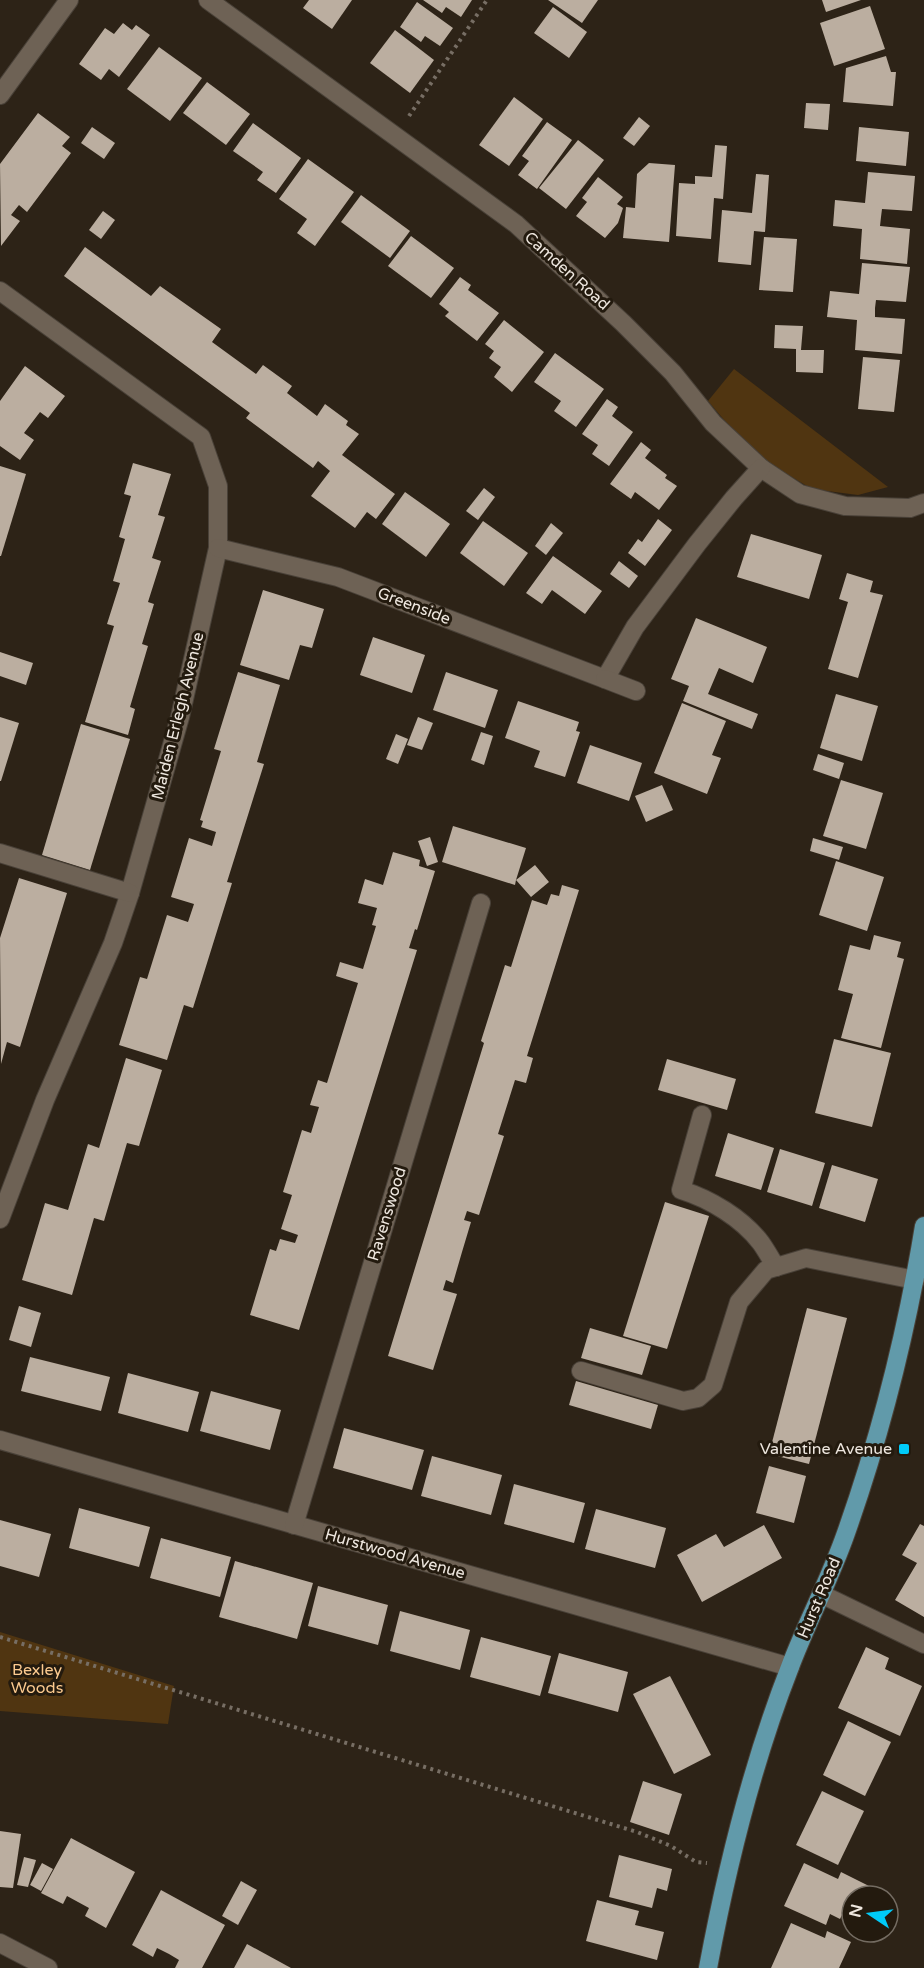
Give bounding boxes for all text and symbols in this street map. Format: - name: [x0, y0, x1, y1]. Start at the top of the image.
- street label: Camden Road: [520, 227, 614, 315]
- street label: Greenside: [375, 583, 453, 629]
- street label: Maiden Erlegh Avenue: [147, 630, 209, 802]
- street label: Ravenswood: [363, 1165, 411, 1263]
- place label: Valentine Avenue: [760, 1439, 892, 1459]
- marker: Valentine Avenue: [897, 1442, 911, 1456]
- street label: Hurstwood Avenue: [323, 1524, 467, 1584]
- street label: Hurst Road: [793, 1555, 845, 1641]
- park label: Bexley Woods: [11, 1660, 63, 1698]
- north arrow: [840, 1884, 900, 1944]
- text: N: [845, 1902, 868, 1919]

